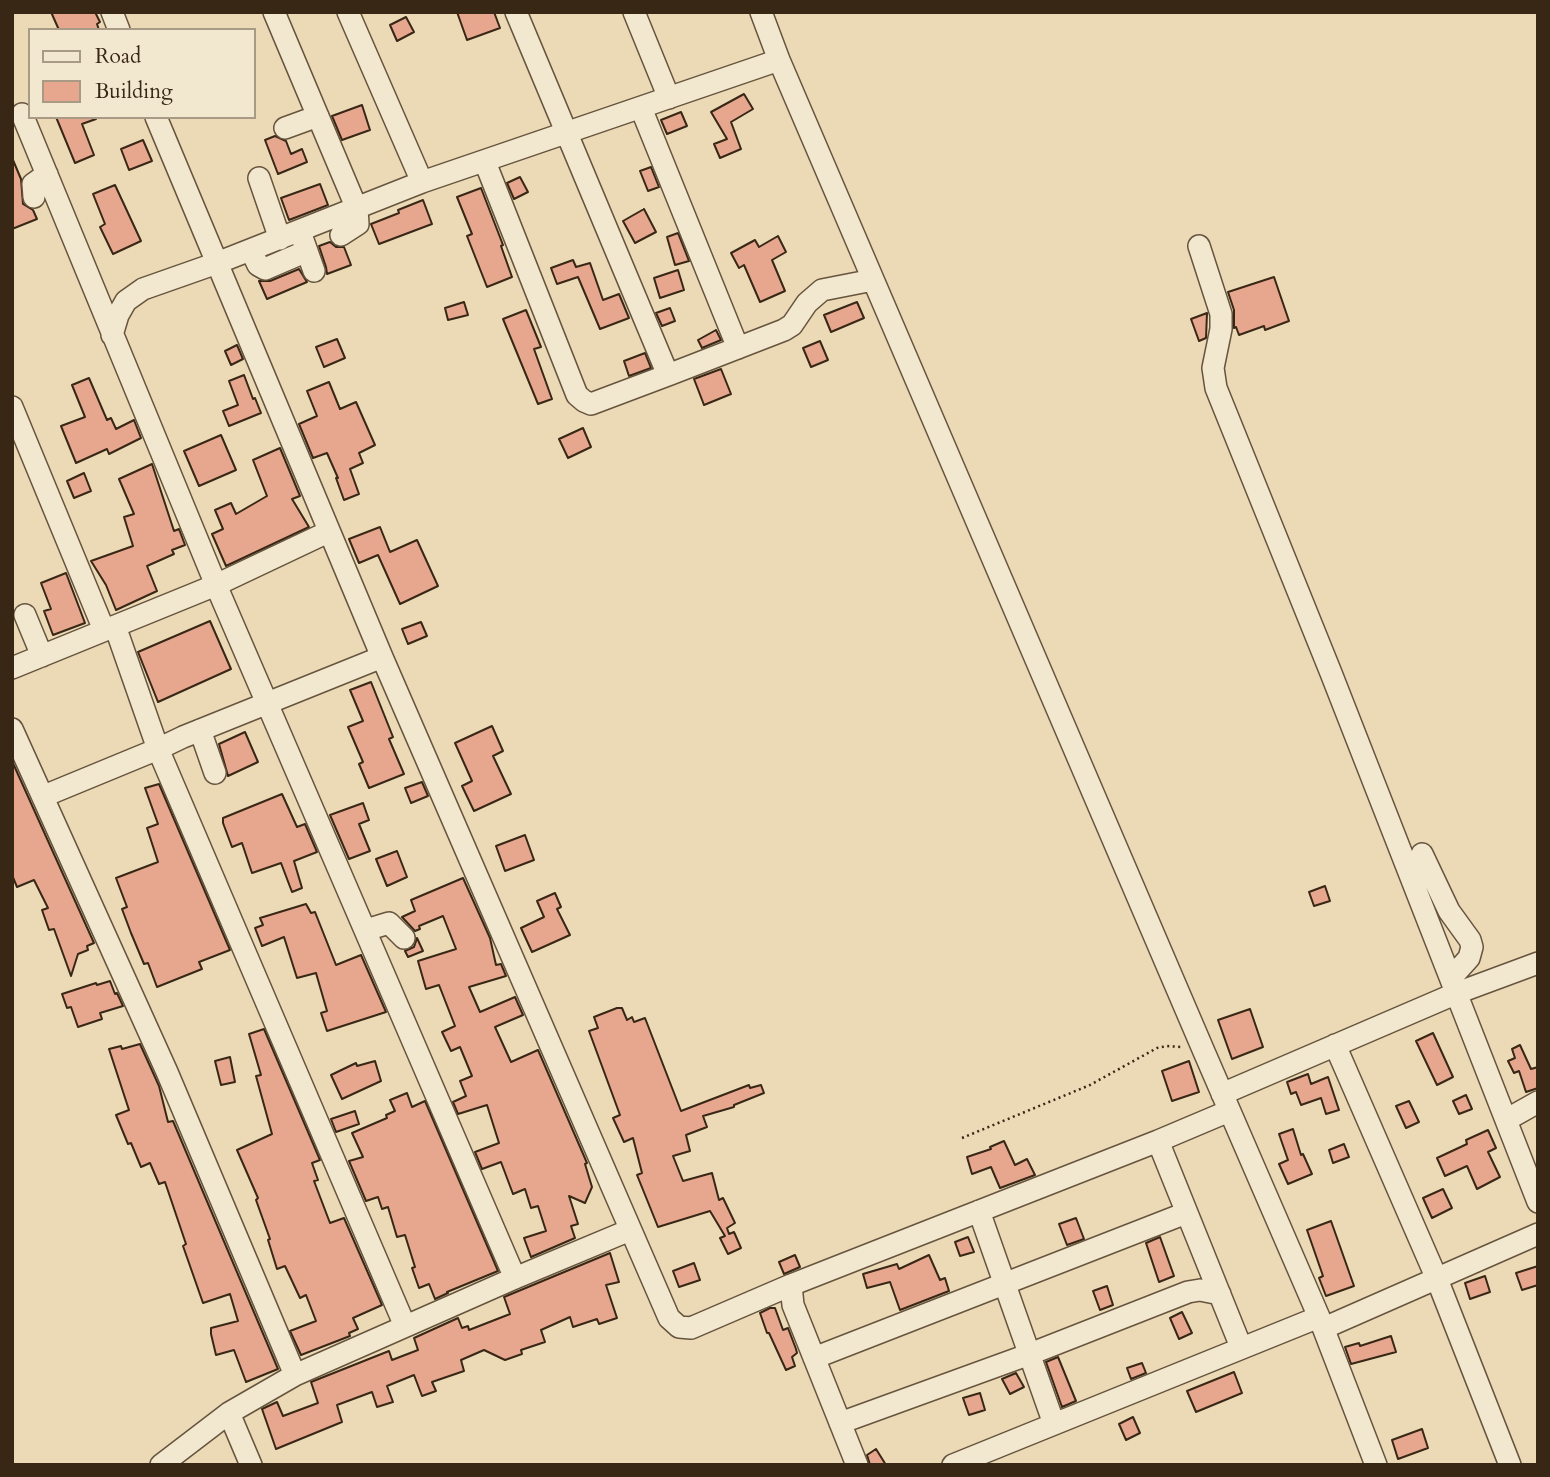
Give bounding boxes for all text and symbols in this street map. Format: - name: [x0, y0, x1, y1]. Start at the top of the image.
- legend: [28, 28, 256, 119]
- text: Road: [95, 42, 141, 71]
- text: Building: [95, 77, 173, 106]

